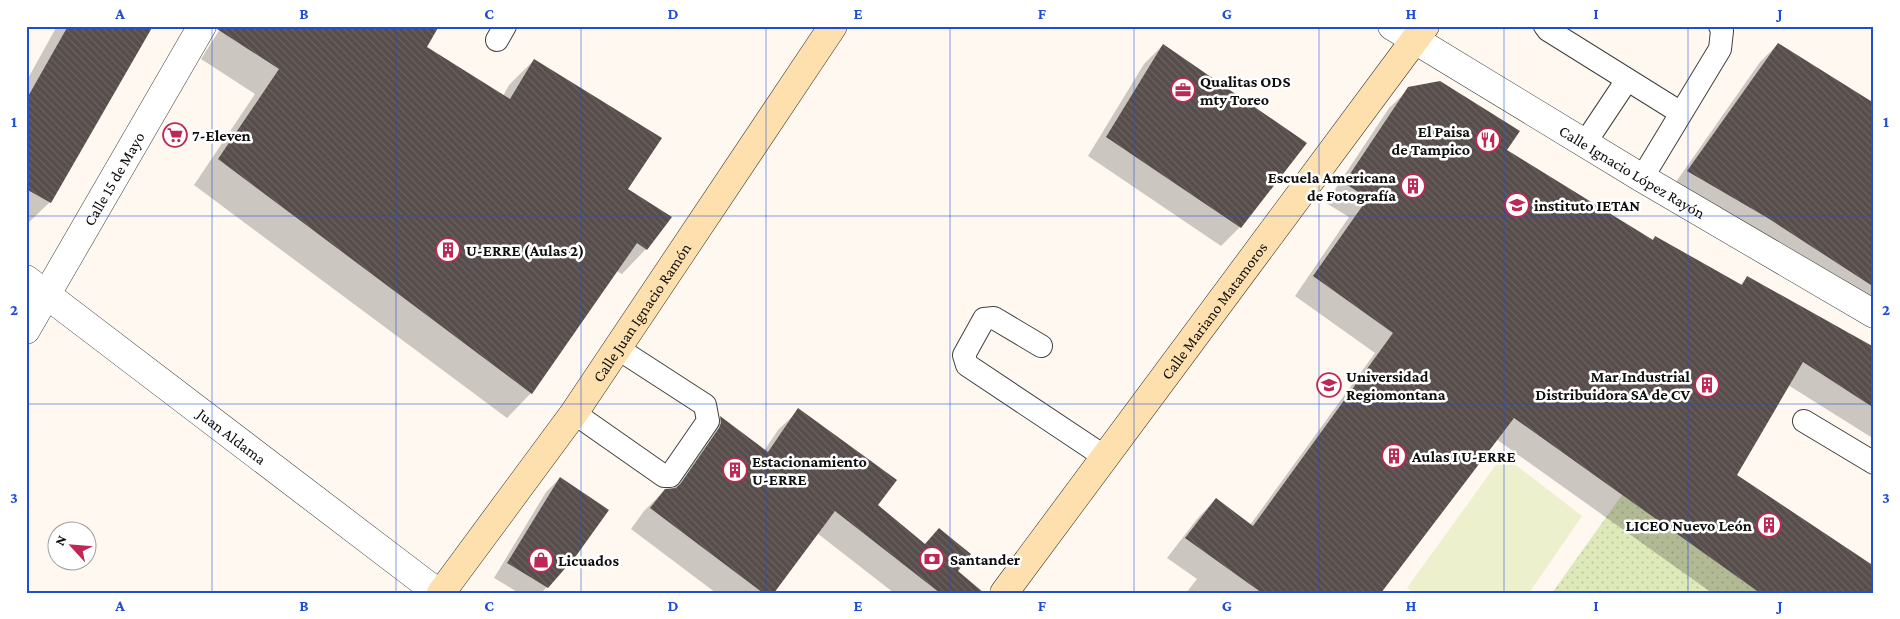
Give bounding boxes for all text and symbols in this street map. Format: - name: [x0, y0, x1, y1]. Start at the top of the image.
- text: A: [114, 5, 125, 22]
- text: B: [299, 5, 309, 22]
- text: C: [484, 5, 494, 22]
- text: D: [667, 5, 679, 22]
- text: E: [853, 5, 863, 22]
- text: F: [1038, 5, 1047, 22]
- text: G: [1222, 5, 1232, 22]
- text: H: [1406, 5, 1417, 22]
- text: I: [1593, 5, 1599, 22]
- text: J: [1775, 5, 1783, 22]
- place label: Qualitas ODS mty Toreo: [1200, 73, 1290, 108]
- office icon: Qualitas ODS mty Toreo: [1170, 77, 1196, 103]
- text: 1: [11, 113, 17, 130]
- text: 1: [1883, 113, 1889, 130]
- street label: Calle Ignacio López Rayón: [1557, 121, 1708, 222]
- supermarket icon: 7-Eleven: [162, 122, 188, 148]
- place label: El Paisa de Tampico: [1392, 123, 1470, 158]
- place label: 7-Eleven: [192, 127, 251, 144]
- restaurant icon: El Paisa de Tampico: [1475, 127, 1501, 153]
- street label: Calle 15 de Mayo: [80, 129, 147, 228]
- place label: Escuela Americana de Fotografía: [1268, 169, 1396, 204]
- building icon: Escuela Americana de Fotografía: [1400, 173, 1426, 199]
- school or university icon: instituto IETAN: [1504, 192, 1530, 218]
- place label: instituto IETAN: [1534, 197, 1640, 214]
- building icon: U-ERRE (Aulas 2): [435, 237, 461, 263]
- street label: Calle Juan Ignacio Ramón: [589, 239, 694, 385]
- street label: Calle Mariano Matamoros: [1157, 239, 1270, 382]
- place label: U-ERRE (Aulas 2): [466, 242, 584, 260]
- text: 2: [10, 301, 18, 318]
- text: 2: [1882, 301, 1890, 318]
- place label: Universidad Regiomontana: [1346, 368, 1446, 403]
- place label: Mar Industrial Distribuidora SA de CV: [1535, 368, 1690, 403]
- school or university icon: Universidad Regiomontana: [1316, 372, 1342, 398]
- building icon: Mar Industrial Distribuidora SA de CV: [1694, 372, 1720, 398]
- street label: Juan Aldama: [192, 403, 270, 468]
- building icon: Aulas I U-ERRE: [1381, 443, 1407, 469]
- place label: Aulas I U-ERRE: [1411, 448, 1515, 465]
- place label: Estacionamiento U-ERRE: [752, 453, 867, 488]
- building icon: Estacionamiento U-ERRE: [722, 457, 748, 483]
- text: 3: [10, 489, 18, 506]
- text: 3: [1882, 489, 1890, 506]
- building icon: LICEO Nuevo León: [1756, 512, 1782, 538]
- place label: LICEO Nuevo León: [1625, 517, 1752, 534]
- north arrow: [48, 522, 98, 572]
- text: N: [51, 532, 70, 548]
- bank icon: Santander: [919, 546, 945, 572]
- shop icon: Licuados: [528, 547, 554, 573]
- place label: Santander: [950, 551, 1021, 568]
- place label: Licuados: [558, 552, 619, 569]
- text: A: [114, 597, 125, 614]
- text: B: [299, 597, 309, 614]
- text: C: [484, 597, 494, 614]
- text: D: [667, 597, 679, 614]
- text: E: [853, 597, 863, 614]
- text: F: [1038, 597, 1047, 614]
- text: G: [1222, 597, 1232, 614]
- text: H: [1406, 597, 1417, 614]
- text: I: [1593, 597, 1599, 614]
- text: J: [1775, 597, 1783, 614]

